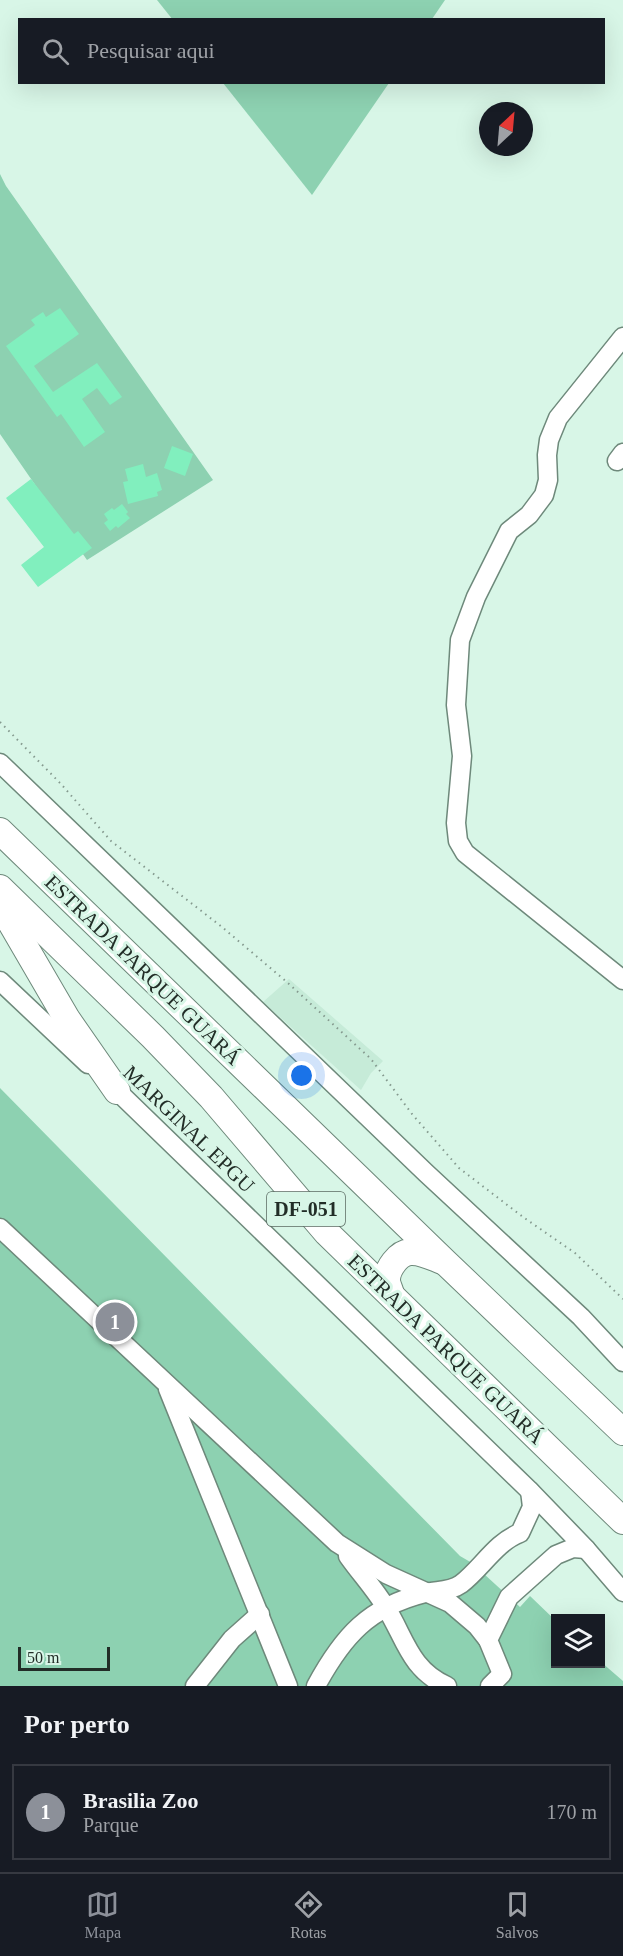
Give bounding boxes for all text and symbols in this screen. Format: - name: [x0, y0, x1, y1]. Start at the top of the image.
- search box: [18, 18, 605, 84]
- icon: search: [39, 35, 72, 68]
- text: Pesquisar aqui: [87, 38, 215, 63]
- north arrow: [479, 102, 533, 156]
- street label: ESTRADA PARQUE GUARÁ: [40, 870, 247, 1071]
- street label: MARGINAL EPGU: [119, 1060, 259, 1198]
- your location: [287, 1061, 316, 1090]
- road number: DF-051: [267, 1192, 345, 1226]
- street label: ESTRADA PARQUE GUARÁ: [343, 1249, 550, 1450]
- pin: 1: [96, 1300, 134, 1344]
- map controls: [551, 1614, 605, 1668]
- button: layers: [551, 1614, 605, 1668]
- scale bar: [18, 1644, 110, 1672]
- text: 50 m: [27, 1649, 59, 1666]
- text: Por perto: [24, 1710, 130, 1739]
- text: Brasilia Zoo: [83, 1788, 199, 1813]
- text: 1: [41, 1801, 51, 1823]
- text: 170 m: [546, 1801, 597, 1823]
- text: Parque: [83, 1814, 139, 1836]
- tab: Mapa: [85, 1888, 121, 1942]
- tab: Rotas: [290, 1888, 327, 1942]
- tab: Salvos: [496, 1888, 538, 1942]

